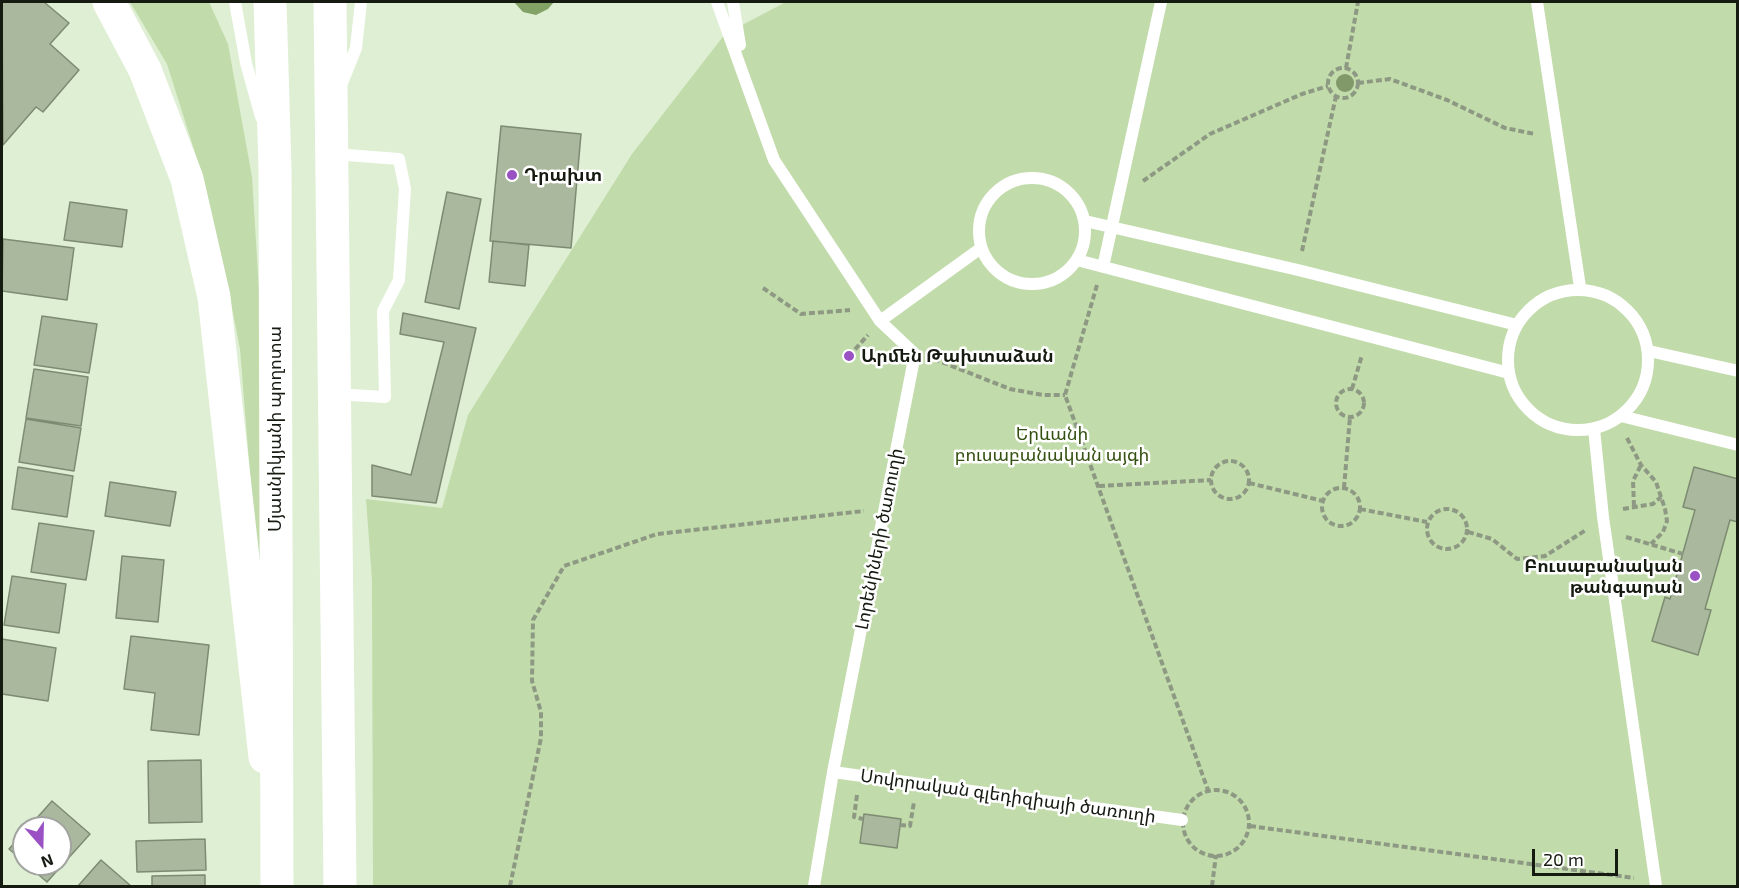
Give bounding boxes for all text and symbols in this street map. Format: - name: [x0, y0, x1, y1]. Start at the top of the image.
- place label: Դրախտ: [524, 164, 602, 186]
- marker: Դրախտ: [505, 168, 519, 182]
- street label: Մյասնիկյանի պողոտա: [264, 326, 286, 532]
- place label: Արմեն Թախտաձան: [861, 345, 1054, 367]
- marker: Արմեն Թախտաձան: [842, 349, 856, 363]
- park label: Երևանի բուսաբանական այգի: [955, 423, 1149, 466]
- street label: Լորենիների ծառուղի: [851, 446, 907, 632]
- place label: Բուսաբանական թանգարան: [1524, 555, 1683, 598]
- marker: Բուսաբանական թանգարան: [1688, 569, 1702, 583]
- street label: Սովորական գլեդիզիայի ծառուղի: [859, 765, 1157, 827]
- north arrow: [12, 816, 72, 876]
- scale bar: [1535, 837, 1620, 875]
- text: 20 m: [1543, 848, 1584, 870]
- text: N: [39, 851, 56, 872]

